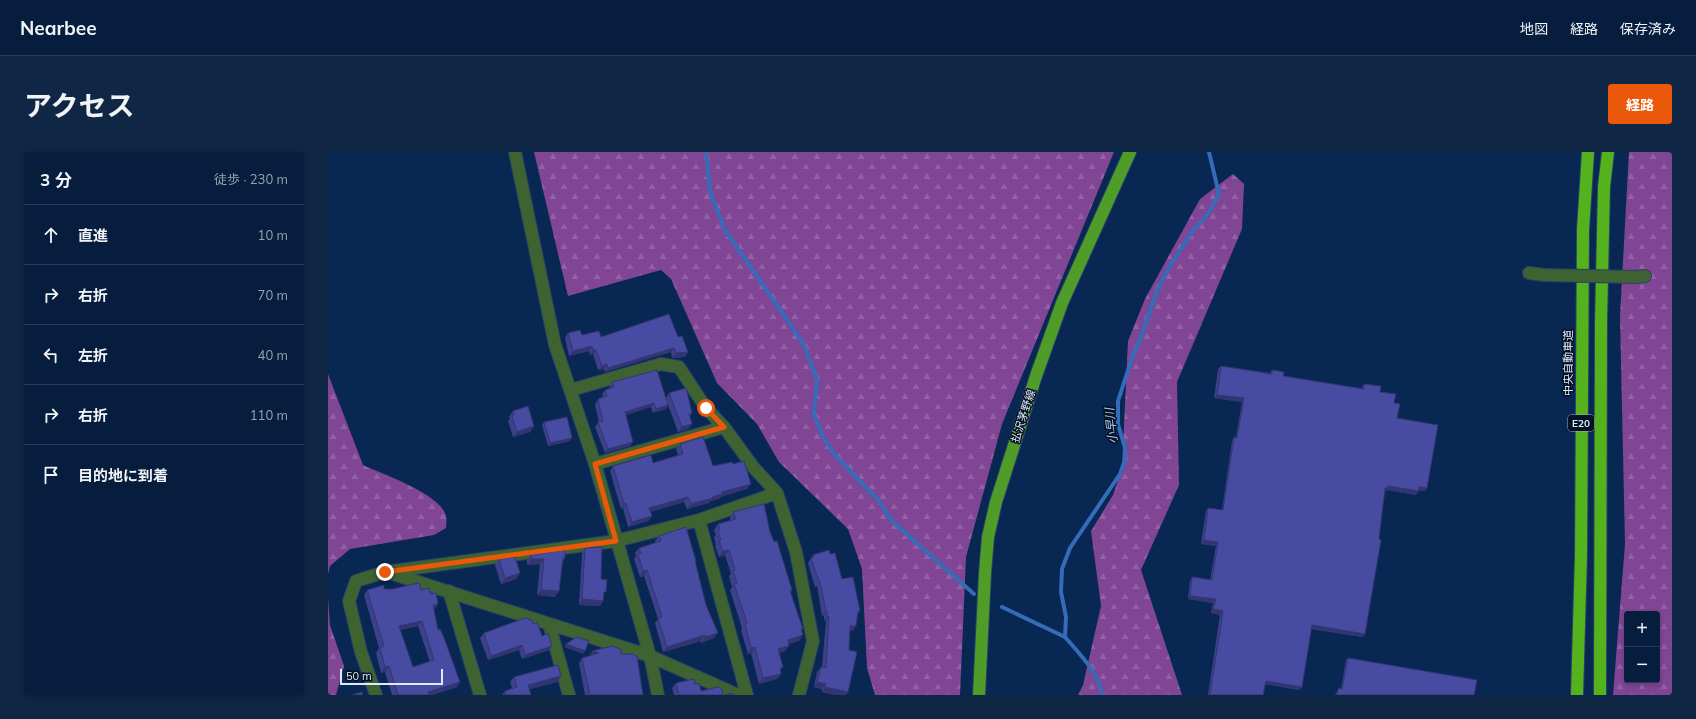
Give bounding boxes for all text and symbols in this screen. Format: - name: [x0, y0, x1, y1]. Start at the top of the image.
- text: Nearbee: [20, 16, 97, 40]
- text: 地図: [1520, 20, 1548, 38]
- text: 経路: [1570, 20, 1598, 38]
- text: 保存済み: [1620, 20, 1676, 38]
- button: 経路: [1608, 84, 1672, 124]
- text: アクセス: [24, 88, 135, 123]
- text: 3 分: [40, 169, 72, 190]
- text: 徒歩 · 230 m: [214, 171, 288, 187]
- icon: ahead: [40, 224, 62, 246]
- text: 直進: [78, 226, 108, 245]
- text: 10 m: [258, 227, 288, 243]
- icon: right: [40, 284, 62, 306]
- text: 右折: [78, 286, 108, 305]
- text: 70 m: [258, 287, 288, 303]
- street label: 中央自動車道: [1561, 330, 1575, 396]
- icon: left: [40, 344, 62, 366]
- text: 左折: [78, 346, 108, 365]
- text: 40 m: [258, 347, 288, 363]
- street label: 払沢茅野線: [1008, 388, 1038, 444]
- route start: [697, 399, 715, 417]
- icon: right: [40, 404, 62, 426]
- water label: 小早川: [1101, 405, 1120, 445]
- text: 右折: [78, 406, 108, 425]
- text: 110 m: [250, 407, 288, 423]
- road number: E20: [1568, 415, 1594, 431]
- icon: arrive: [40, 464, 62, 486]
- text: 目的地に到着: [78, 466, 168, 485]
- route end: [376, 563, 394, 581]
- map controls: [1624, 611, 1660, 683]
- button: +: [1624, 611, 1660, 647]
- button: −: [1624, 647, 1660, 683]
- scale bar: [340, 667, 443, 686]
- text: 50 m: [346, 669, 372, 683]

